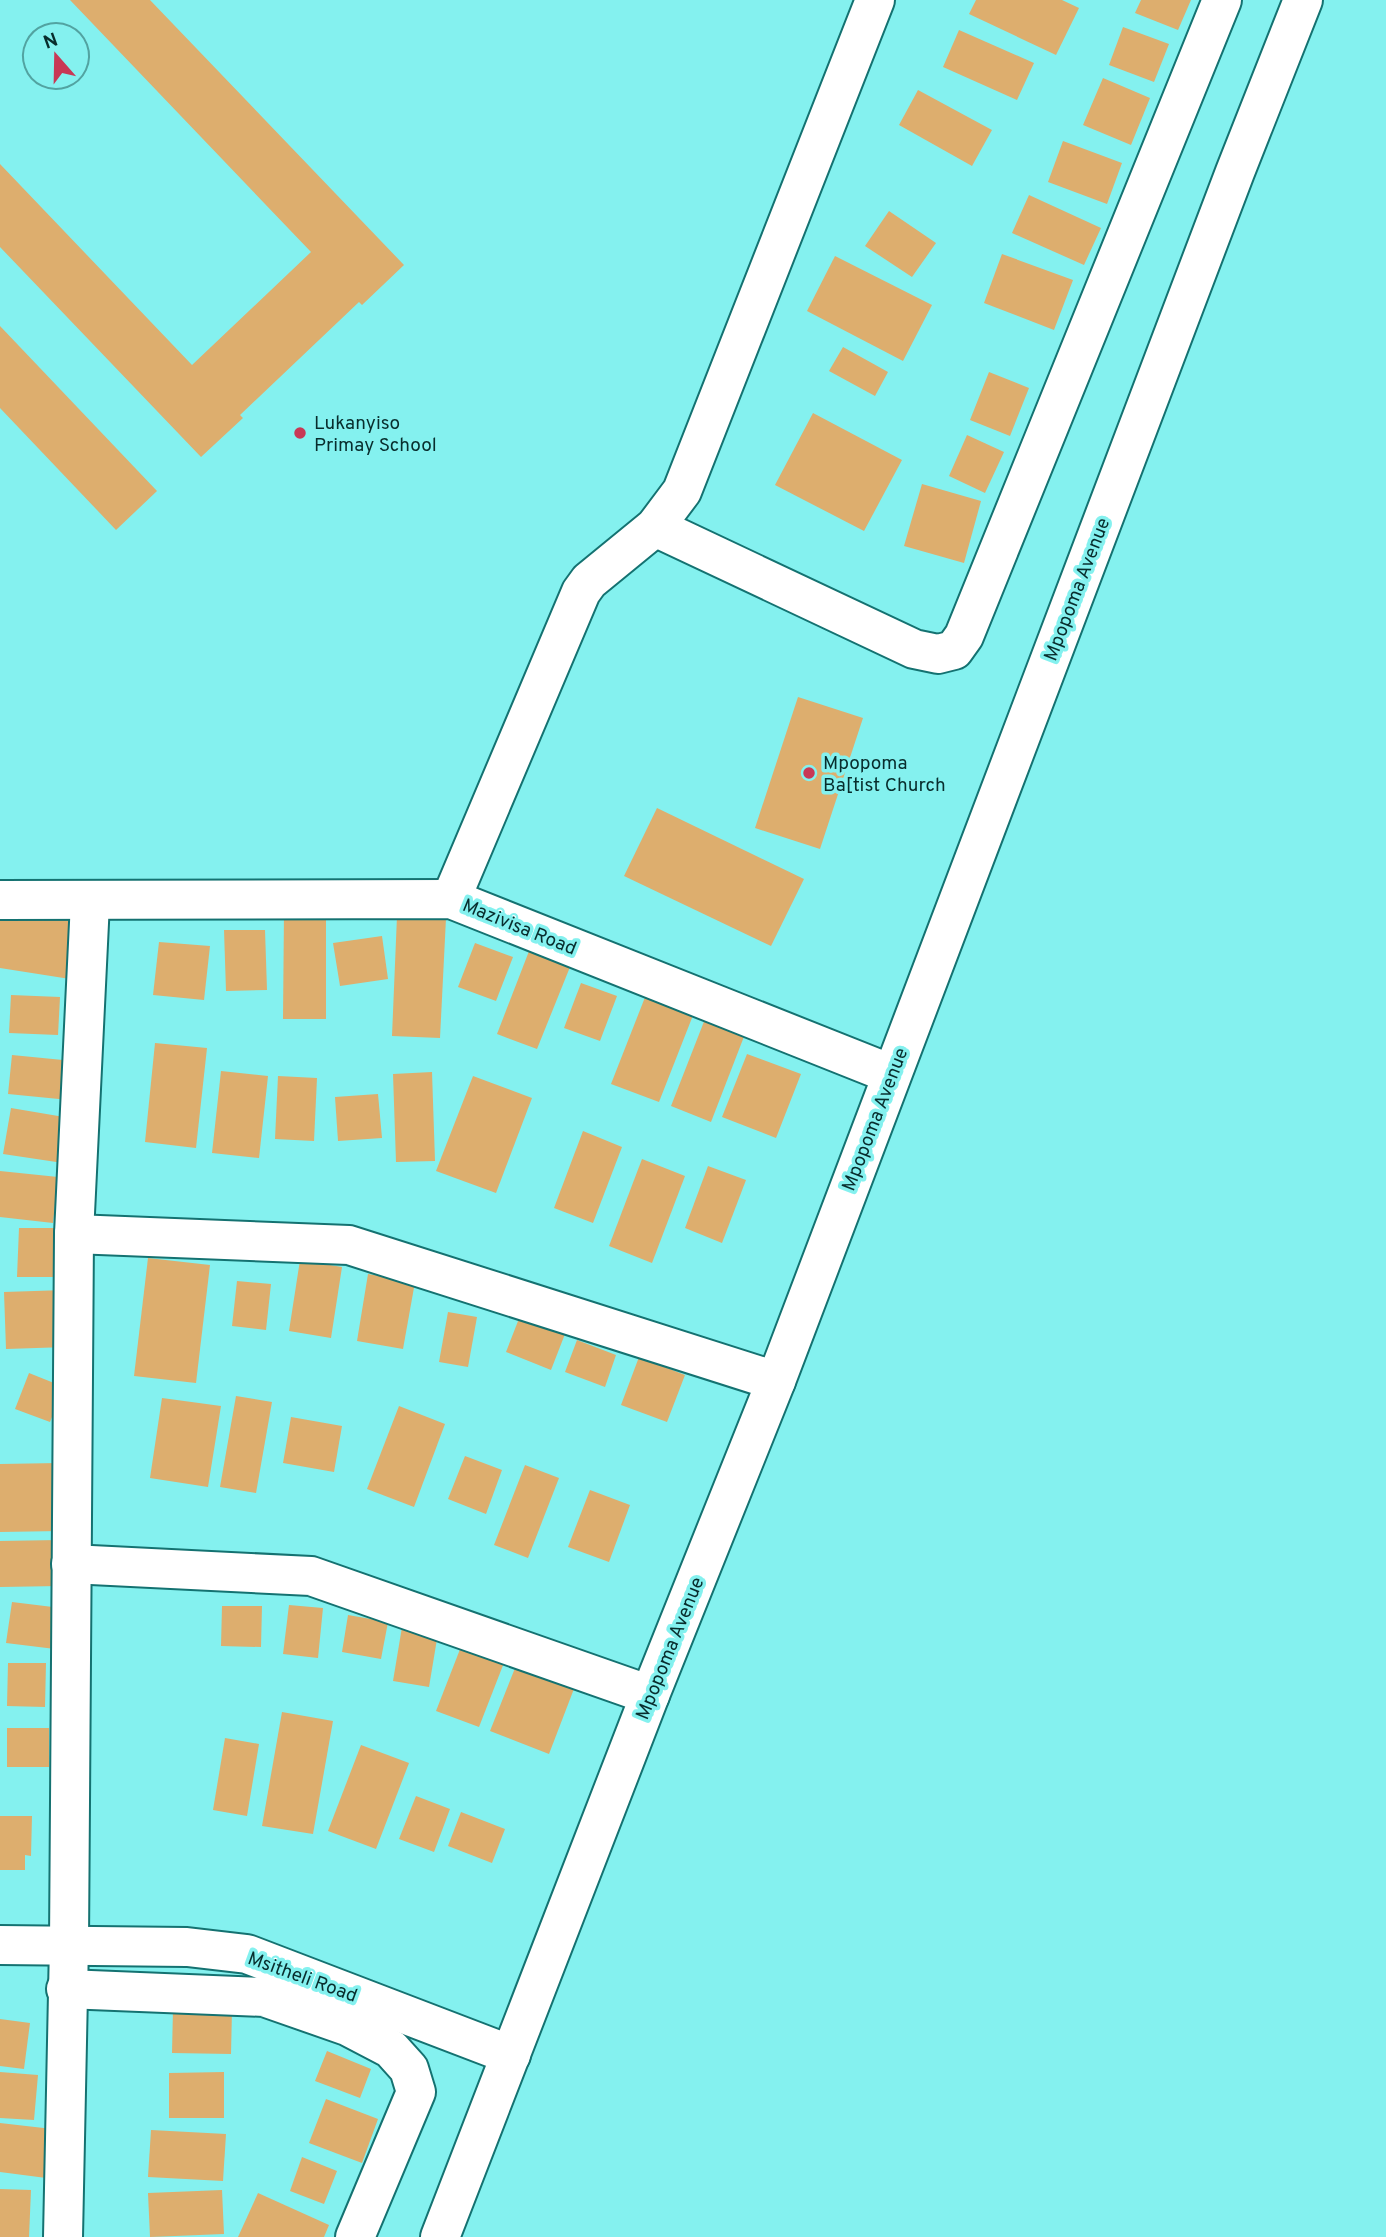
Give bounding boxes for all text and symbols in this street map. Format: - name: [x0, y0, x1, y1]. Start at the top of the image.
- north arrow: [21, 21, 91, 91]
- text: N: [40, 28, 61, 56]
- place label: Lukanyiso Primay School: [314, 412, 437, 458]
- marker: Lukanyiso Primay School: [292, 425, 308, 441]
- street label: Mpopoma Avenue: [1039, 515, 1116, 665]
- place label: Mpopoma Ba[tist Church: [823, 752, 946, 798]
- marker: Mpopoma Ba[tist Church: [801, 765, 817, 781]
- street label: Mazivisa Road: [459, 894, 580, 962]
- street label: Mpopoma Avenue: [837, 1045, 914, 1195]
- street label: Mpopoma Avenue: [631, 1574, 710, 1724]
- street label: Msitheli Road: [244, 1947, 360, 2009]

